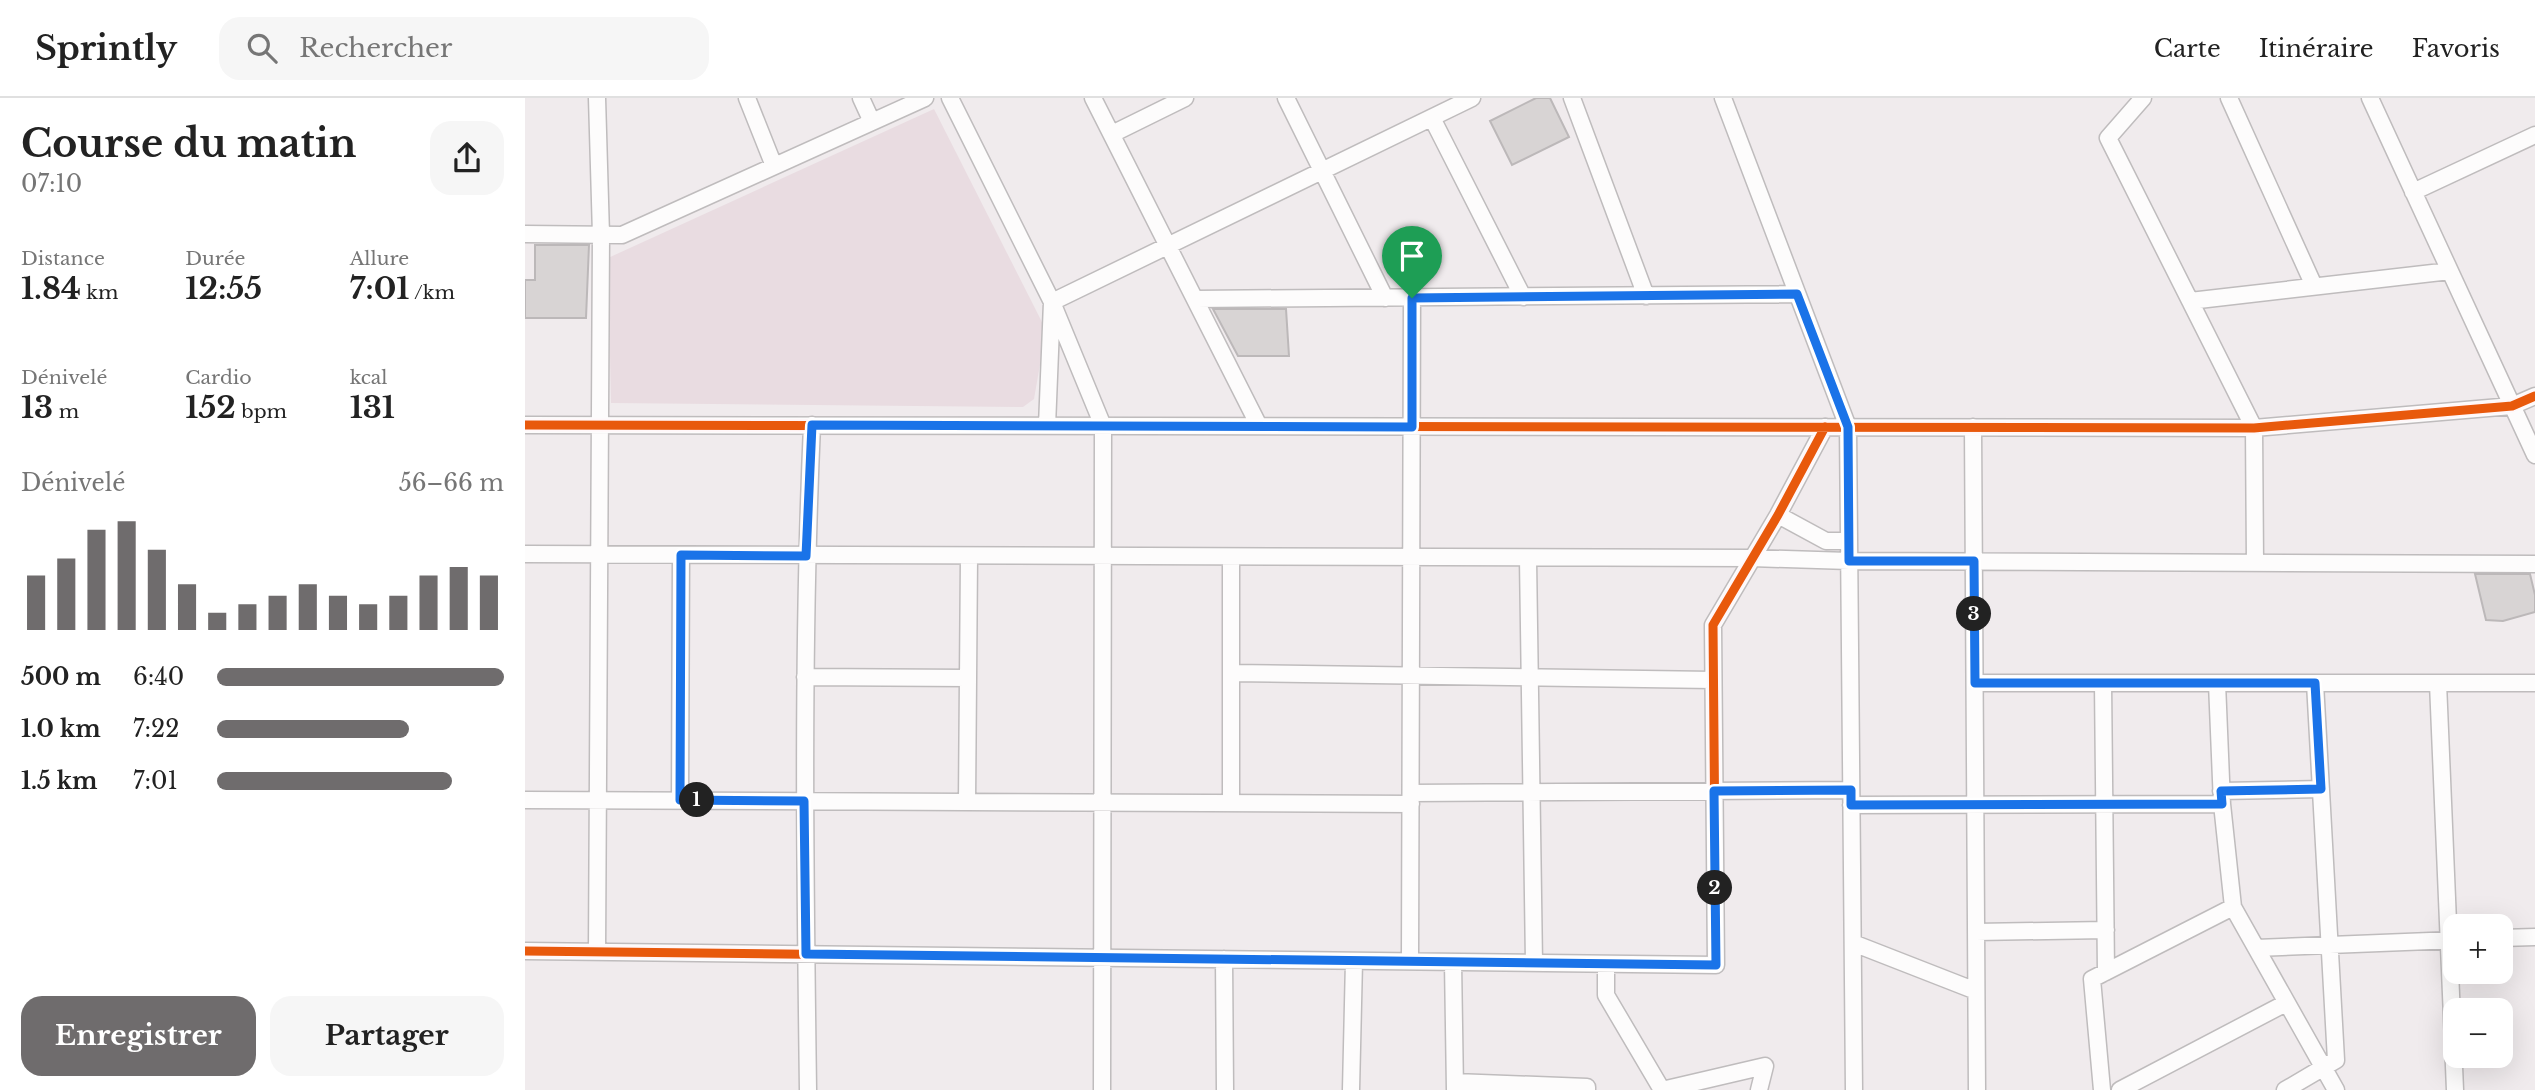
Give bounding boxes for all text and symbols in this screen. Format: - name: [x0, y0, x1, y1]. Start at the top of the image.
- search box: [219, 17, 709, 80]
- text: Sprintly: [35, 28, 177, 69]
- icon: search: [243, 29, 281, 67]
- text: Rechercher: [299, 32, 452, 64]
- text: Carte: [2154, 34, 2221, 63]
- text: Itinéraire: [2259, 34, 2374, 63]
- text: Favoris: [2412, 34, 2500, 63]
- text: Course du matin: [21, 120, 356, 167]
- button: share: [430, 121, 504, 195]
- text: 07:10: [21, 170, 82, 198]
- pin: [1382, 226, 1442, 298]
- icon: arrive: [1393, 237, 1431, 275]
- text: Distance: [21, 247, 105, 270]
- text: Durée: [185, 247, 245, 270]
- text: Allure: [350, 247, 409, 270]
- text: 1.84: [21, 270, 81, 307]
- text: 12:55: [185, 270, 262, 307]
- text: 7:01: [350, 270, 409, 307]
- text: km: [81, 281, 118, 304]
- text: /km: [409, 281, 455, 304]
- text: Dénivelé: [21, 366, 107, 389]
- text: Cardio: [185, 366, 252, 389]
- text: kcal: [350, 366, 388, 389]
- text: 13: [21, 389, 53, 426]
- text: 152: [185, 389, 236, 426]
- text: 131: [350, 389, 395, 426]
- text: m: [53, 400, 79, 423]
- text: bpm: [236, 400, 287, 423]
- text: Dénivelé: [21, 469, 125, 497]
- text: 56–66 m: [399, 469, 504, 497]
- pin: 3: [1957, 596, 1991, 632]
- text: 3: [1967, 602, 1980, 625]
- text: 500 m: [21, 663, 101, 691]
- text: 6:40: [133, 663, 184, 691]
- text: 1.0 km: [21, 715, 101, 743]
- text: 7:22: [133, 715, 179, 743]
- text: 1.5 km: [21, 767, 98, 795]
- text: 7:01: [133, 767, 178, 795]
- pin: 1: [679, 782, 715, 818]
- text: 1: [692, 788, 701, 811]
- pin: 2: [1697, 870, 1733, 906]
- text: 2: [1708, 876, 1721, 899]
- map controls: [2443, 914, 2513, 1068]
- button: +: [2443, 914, 2513, 984]
- button: Enregistrer: [21, 996, 256, 1076]
- button: Partager: [270, 996, 504, 1076]
- button: −: [2443, 998, 2513, 1068]

